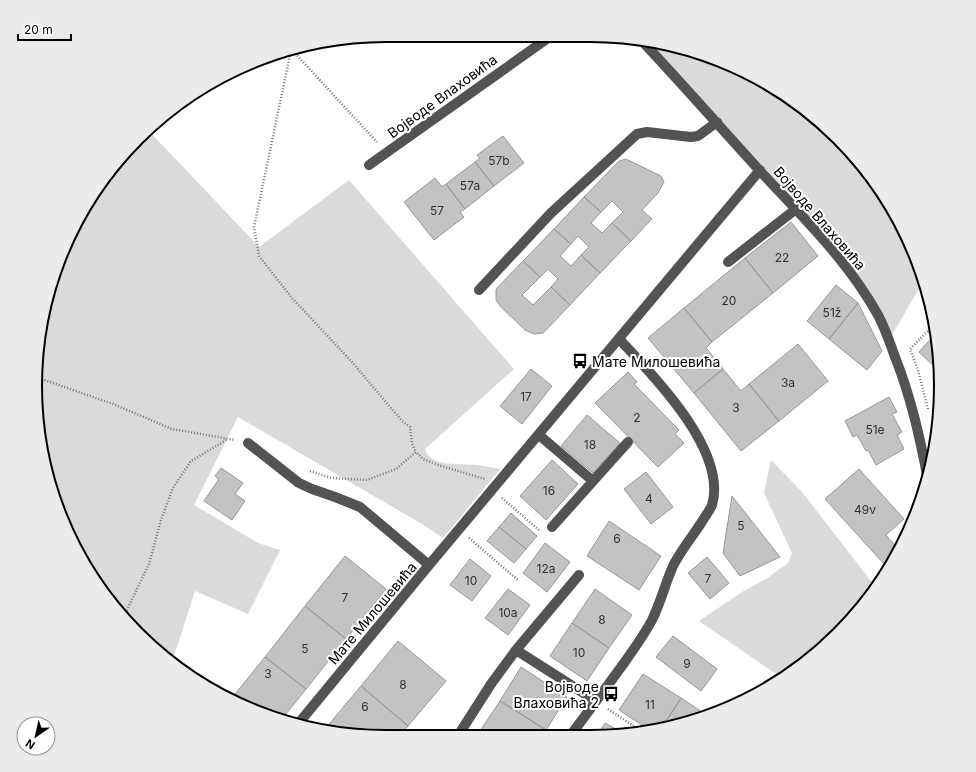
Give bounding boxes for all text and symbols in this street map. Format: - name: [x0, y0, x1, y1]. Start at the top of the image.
- scale bar: [18, 16, 71, 42]
- text: 20 m: [24, 22, 53, 37]
- street label: Војводе Влаховића: [384, 51, 500, 141]
- house number: 57b: [488, 153, 510, 168]
- street label: Војводе Влаховића: [771, 163, 869, 273]
- house number: 57a: [460, 178, 480, 193]
- house number: 57: [430, 203, 444, 218]
- house number: 22: [775, 250, 789, 265]
- house number: 20: [722, 293, 736, 308]
- house number: 51ž: [823, 305, 841, 320]
- bus stop icon: Мате Милошевића: [571, 352, 589, 370]
- place label: Мате Милошевића: [592, 353, 720, 370]
- house number: 3a: [781, 375, 795, 390]
- house number: 17: [520, 389, 532, 404]
- house number: 3: [732, 400, 740, 415]
- house number: 2: [633, 410, 641, 425]
- house number: 51e: [865, 422, 885, 437]
- house number: 18: [584, 437, 596, 452]
- house number: 16: [543, 483, 555, 498]
- house number: 4: [645, 491, 653, 506]
- house number: 49v: [854, 502, 876, 517]
- house number: 5: [737, 518, 745, 533]
- house number: 6: [613, 531, 621, 546]
- street label: Мате Милошевића: [324, 558, 420, 668]
- house number: 12a: [537, 561, 555, 576]
- house number: 7: [705, 571, 712, 586]
- house number: 10: [465, 573, 477, 588]
- house number: 7: [342, 590, 349, 605]
- house number: 10a: [498, 605, 518, 620]
- house number: 8: [598, 612, 606, 627]
- house number: 5: [301, 641, 309, 656]
- house number: 10: [573, 645, 585, 660]
- house number: 9: [683, 656, 691, 671]
- house number: 3: [264, 666, 272, 681]
- house number: 8: [399, 677, 407, 692]
- place label: Војводе Влаховића 2: [513, 678, 599, 711]
- bus stop icon: Војводе Влаховића 2: [602, 685, 620, 703]
- house number: 11: [645, 697, 655, 712]
- house number: 6: [361, 699, 369, 714]
- north arrow: [16, 716, 56, 756]
- text: N: [23, 736, 38, 752]

